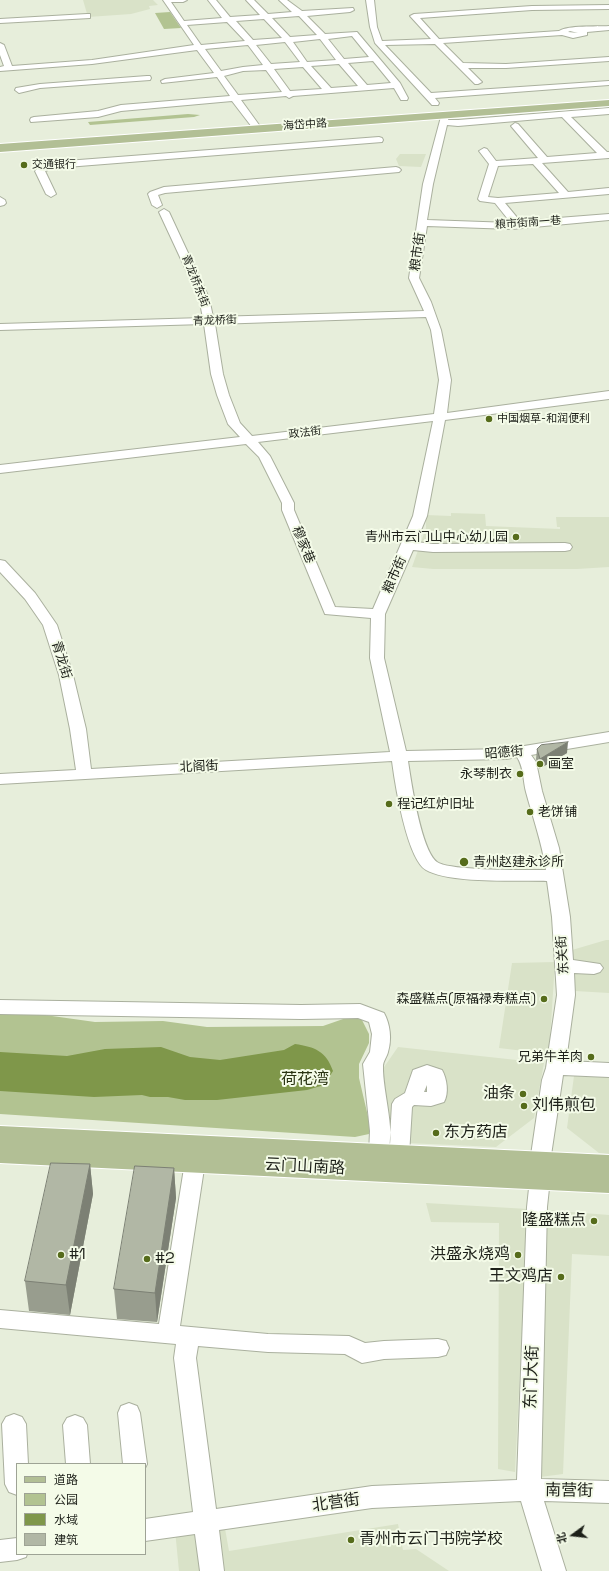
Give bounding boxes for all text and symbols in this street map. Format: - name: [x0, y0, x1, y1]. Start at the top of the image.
- street label: 海岱中路: [283, 117, 327, 133]
- place label: 交通银行: [32, 158, 76, 172]
- marker: 交通银行: [19, 160, 29, 170]
- street label: 粮市街南一巷: [495, 214, 561, 232]
- street label: 粮市街: [408, 232, 428, 272]
- street label: 青龙桥东街: [179, 253, 211, 309]
- street label: 青龙桥街: [193, 314, 237, 328]
- place label: 中国烟草-和润便利: [497, 412, 590, 426]
- marker: 中国烟草-和润便利: [484, 414, 494, 424]
- street label: 政法街: [288, 424, 322, 442]
- street label: 穆家巷: [288, 524, 318, 566]
- place label: 青州市云门山中心幼儿园: [365, 529, 508, 545]
- marker: 青州市云门山中心幼儿园: [511, 532, 521, 542]
- street label: 粮市街: [380, 554, 410, 596]
- street label: 青龙街: [48, 639, 74, 681]
- street label: 昭德街: [484, 744, 524, 762]
- place label: 画室: [548, 756, 574, 772]
- street label: 北阁街: [179, 758, 219, 776]
- marker: 画室: [535, 759, 545, 769]
- place label: 永琴制衣: [460, 766, 512, 782]
- marker: 永琴制衣: [515, 769, 525, 779]
- place label: 程记红炉旧址: [397, 796, 475, 812]
- marker: 程记红炉旧址: [384, 799, 394, 809]
- place label: 老饼铺: [538, 804, 577, 820]
- marker: 老饼铺: [525, 807, 535, 817]
- place label: 青州赵建永诊所: [473, 854, 564, 870]
- marker: 青州赵建永诊所: [458, 856, 470, 868]
- street label: 东关街: [554, 935, 572, 975]
- place label: 森盛糕点(原福禄寿糕点): [396, 991, 536, 1007]
- marker: 森盛糕点(原福禄寿糕点): [539, 994, 549, 1004]
- place label: 兄弟牛羊肉: [518, 1049, 583, 1065]
- marker: 兄弟牛羊肉: [586, 1052, 596, 1062]
- park label: 荷花湾: [281, 1070, 329, 1090]
- place label: 油条: [483, 1084, 515, 1104]
- marker: 油条: [518, 1089, 528, 1099]
- place label: 刘伟煎包: [532, 1096, 596, 1116]
- marker: 刘伟煎包: [519, 1101, 529, 1111]
- place label: 东方药店: [444, 1123, 508, 1143]
- marker: 东方药店: [431, 1128, 441, 1138]
- street label: 云门山南路: [265, 1155, 345, 1179]
- place label: 隆盛糕点: [522, 1211, 586, 1231]
- marker: 隆盛糕点: [589, 1216, 599, 1226]
- place label: #1: [69, 1245, 86, 1265]
- place label: 洪盛永烧鸡: [430, 1245, 510, 1265]
- place label: #2: [155, 1249, 175, 1269]
- marker: #1: [56, 1250, 66, 1260]
- marker: 洪盛永烧鸡: [513, 1250, 523, 1260]
- marker: #2: [142, 1254, 152, 1264]
- place label: 王文鸡店: [489, 1267, 553, 1287]
- marker: 王文鸡店: [556, 1272, 566, 1282]
- street label: 东门大街: [521, 1345, 543, 1409]
- legend: [16, 1463, 146, 1555]
- text: 道路: [54, 1472, 78, 1488]
- street label: 南营街: [545, 1481, 593, 1501]
- street label: 北营街: [311, 1490, 361, 1516]
- text: 公园: [54, 1492, 78, 1508]
- text: 水域: [54, 1512, 78, 1528]
- north arrow: [553, 1515, 593, 1555]
- place label: 青州市云门书院学校: [359, 1530, 503, 1550]
- text: 北: [553, 1531, 570, 1545]
- text: 建筑: [54, 1532, 78, 1548]
- marker: 青州市云门书院学校: [346, 1535, 356, 1545]

